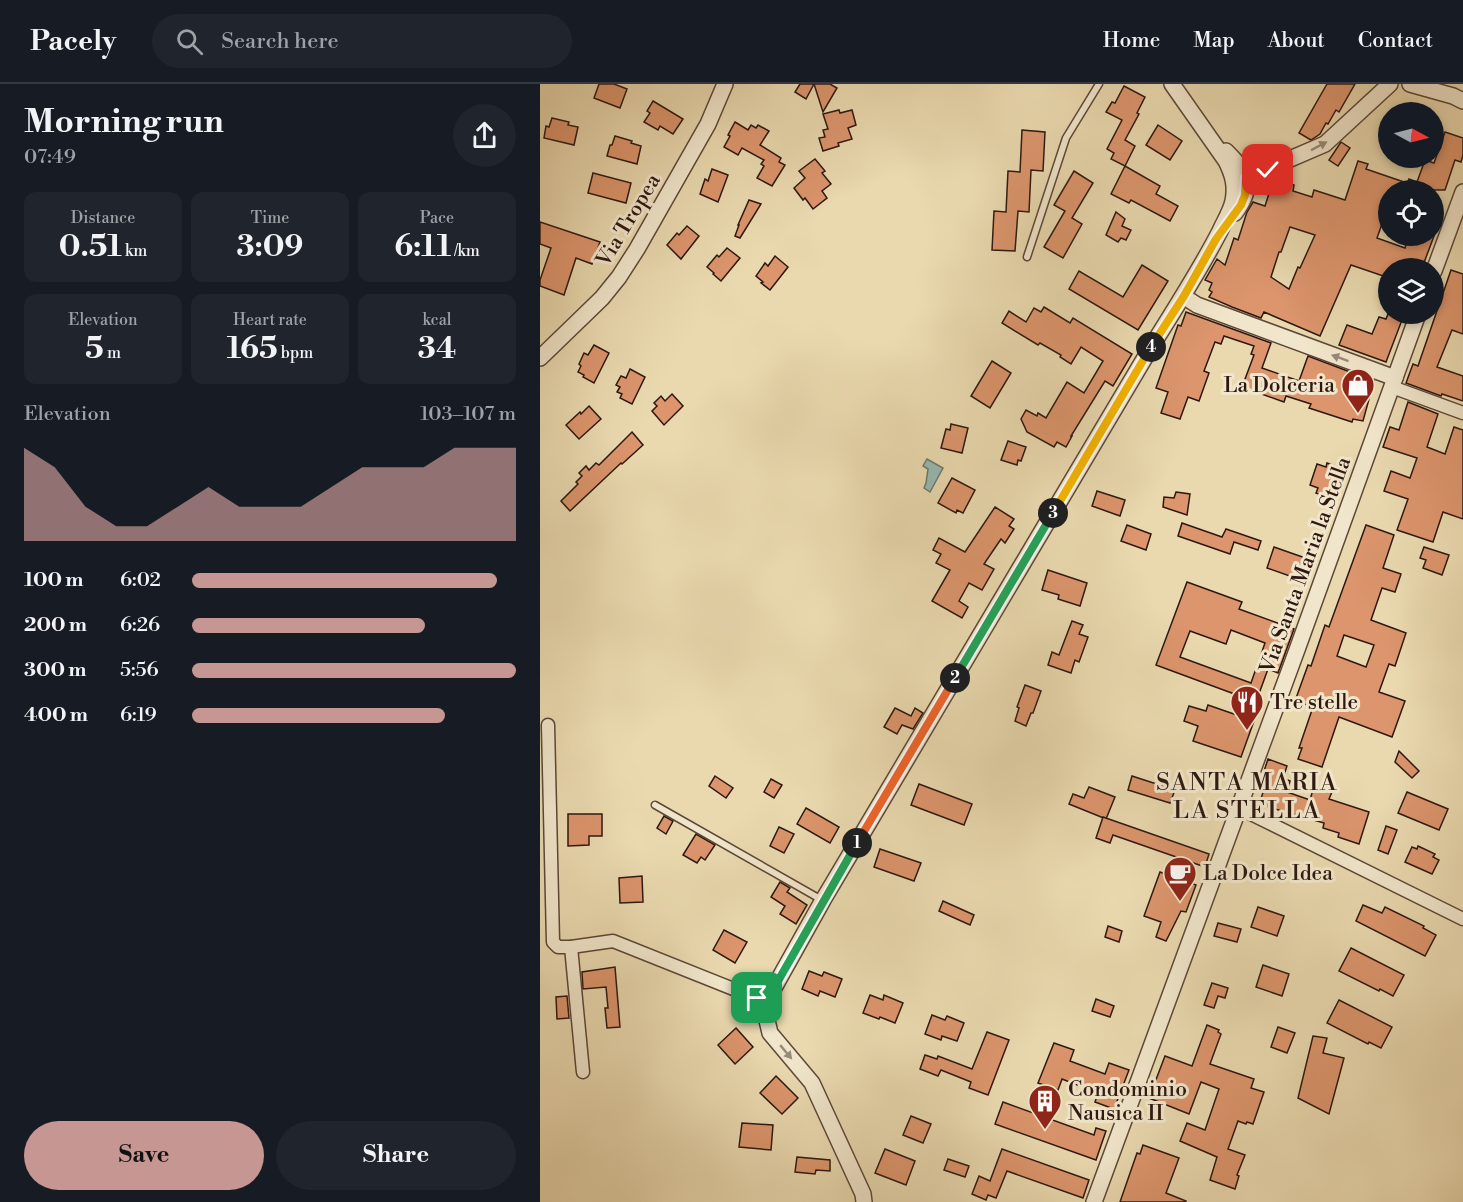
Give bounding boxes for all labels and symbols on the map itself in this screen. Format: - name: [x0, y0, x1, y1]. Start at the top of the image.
- north arrow: [1378, 102, 1444, 168]
- one-way arrow: [1311, 141, 1328, 151]
- pin: [1242, 144, 1293, 195]
- street label: Via Tropea: [591, 169, 667, 272]
- pin: 4: [1136, 332, 1166, 362]
- one-way arrow: [1331, 353, 1349, 362]
- shop icon: La Dolceria: [1340, 367, 1376, 414]
- place label: La Dolceria: [1224, 373, 1335, 399]
- street label: Via Santa Maria la Stella: [1254, 453, 1357, 678]
- pin: 3: [1038, 498, 1068, 528]
- pin: 2: [940, 663, 970, 693]
- restaurant icon: Tre stelle: [1229, 684, 1265, 731]
- place label: Tre stelle: [1270, 690, 1358, 716]
- district label: SANTA MARIA LA STELLA: [1156, 768, 1338, 826]
- pin: 1: [842, 828, 872, 858]
- cafe icon: La Dolce Idea: [1162, 855, 1198, 902]
- place label: La Dolce Idea: [1203, 861, 1333, 887]
- pin: [731, 972, 782, 1023]
- one-way arrow: [779, 1044, 792, 1059]
- place label: Condominio Nausica II: [1068, 1077, 1187, 1127]
- building icon: Condominio Nausica II: [1027, 1083, 1063, 1130]

